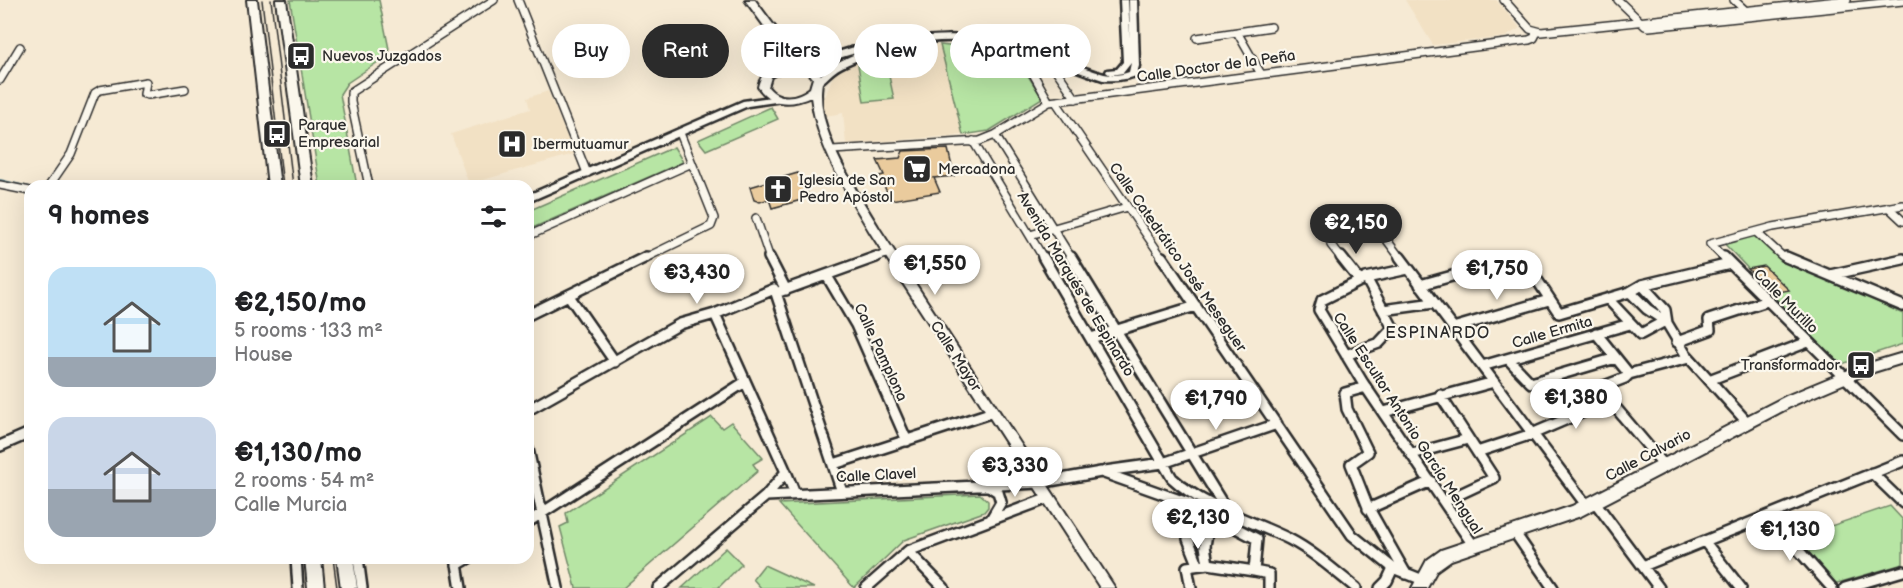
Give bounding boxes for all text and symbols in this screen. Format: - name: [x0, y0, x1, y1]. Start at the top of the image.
- chip: Buy: [552, 24, 630, 78]
- chip: Rent: [642, 24, 729, 78]
- chip: Filters: [741, 24, 842, 78]
- chip: New: [854, 24, 938, 78]
- chip: Apartment: [950, 24, 1091, 78]
- bus stop icon: Nuevos Juzgados: [285, 40, 317, 72]
- street label: Calle Doctor de la Peña: [1135, 46, 1297, 87]
- place label: Nuevos Juzgados: [322, 47, 442, 66]
- place label: Parque Empresarial: [298, 116, 380, 152]
- bus stop icon: Parque Empresarial: [261, 118, 293, 150]
- hospital icon: Ibermutuamur: [496, 128, 528, 160]
- place label: Ibermutuamur: [533, 135, 629, 154]
- supermarket icon: Mercadona: [901, 153, 933, 185]
- street label: Calle Catedrático José Meseguer: [1105, 159, 1251, 356]
- place label: Mercadona: [938, 160, 1016, 179]
- place label: Iglesia de San Pedro Apóstol: [799, 171, 895, 207]
- church icon: Iglesia de San Pedro Apóstol: [762, 173, 794, 205]
- street label: Avenida Marqués de Espinardo: [1013, 188, 1138, 380]
- icon: filters: [477, 200, 510, 233]
- text: 9 homes: [48, 201, 149, 232]
- pin: €2,150: [1307, 204, 1405, 255]
- text: €2,150: [1324, 211, 1388, 235]
- pin: €1,550: [886, 245, 984, 296]
- pin: €1,750: [1448, 250, 1546, 301]
- text: €1,550: [903, 252, 967, 276]
- pin: €3,430: [648, 254, 746, 305]
- text: €1,750: [1466, 257, 1528, 281]
- text: €3,430: [663, 261, 731, 285]
- street label: Calle Murillo: [1749, 265, 1822, 338]
- text: €2,150/mo: [234, 288, 366, 319]
- icon: home: [96, 291, 168, 363]
- street label: Calle Pamplona: [850, 300, 912, 404]
- street label: Calle Escultor Antonio García Mengual: [1329, 309, 1487, 538]
- street label: Calle Ermita: [1510, 312, 1594, 353]
- street label: Calle Mayor: [926, 317, 986, 396]
- text: 5 rooms · 133 m²: [234, 319, 383, 343]
- district label: ESPINARDO: [1385, 324, 1491, 343]
- text: House: [234, 343, 293, 367]
- bus stop icon: Transformador: [1845, 349, 1877, 381]
- place label: Transformador: [1741, 356, 1841, 375]
- pin: €1,380: [1527, 379, 1625, 430]
- pin: €1,790: [1167, 380, 1265, 431]
- text: €1,380: [1544, 386, 1608, 410]
- text: €1,790: [1184, 387, 1248, 411]
- street label: Calle Calvario: [1602, 425, 1694, 486]
- text: €1,130/mo: [234, 438, 362, 469]
- icon: home: [96, 441, 168, 513]
- pin: €3,330: [966, 447, 1064, 498]
- text: €3,330: [981, 454, 1049, 478]
- street label: Calle Clavel: [835, 464, 917, 487]
- text: 2 rooms · 54 m²: [234, 469, 374, 493]
- text: Calle Murcia: [234, 493, 347, 517]
- pin: €2,130: [1149, 499, 1247, 550]
- text: €2,130: [1166, 506, 1230, 530]
- pin: €1,130: [1741, 511, 1839, 562]
- text: €1,130: [1760, 518, 1820, 542]

